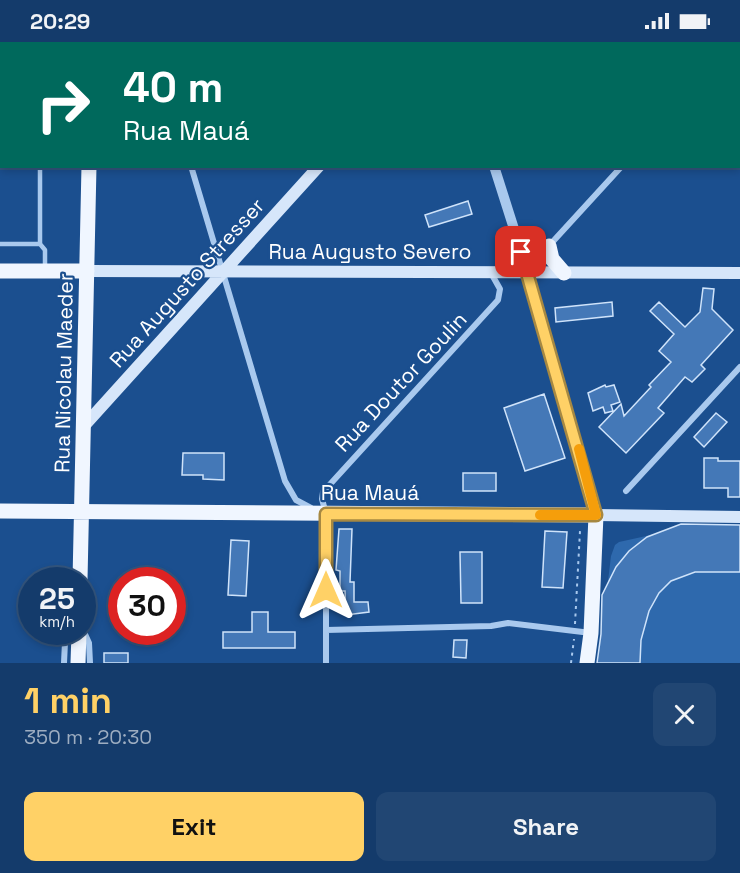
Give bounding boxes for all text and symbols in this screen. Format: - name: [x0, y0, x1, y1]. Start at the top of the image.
- text: 20:29: [30, 7, 90, 35]
- text: 40 m: [123, 61, 223, 114]
- icon: right: [24, 66, 102, 144]
- text: Rua Mauá: [123, 113, 250, 148]
- street label: Rua Augusto Stresser: [103, 192, 270, 373]
- pin: [495, 226, 546, 277]
- icon: arrive: [504, 235, 537, 268]
- street label: Rua Augusto Severo: [269, 238, 471, 265]
- street label: Rua Nicolau Maeder: [48, 273, 79, 473]
- street label: Rua Doutor Goulin: [329, 306, 472, 457]
- street label: Rua Mauá: [321, 479, 419, 506]
- position arrow: [294, 558, 358, 622]
- speed limit sign: 30: [108, 567, 186, 645]
- text: 25: [39, 579, 75, 618]
- text: km/h: [39, 612, 75, 631]
- text: 1 min: [24, 678, 112, 724]
- button: close: [653, 683, 716, 746]
- text: 350 m · 20:30: [24, 724, 152, 750]
- button: Exit: [24, 792, 364, 861]
- button: Share: [376, 792, 716, 861]

